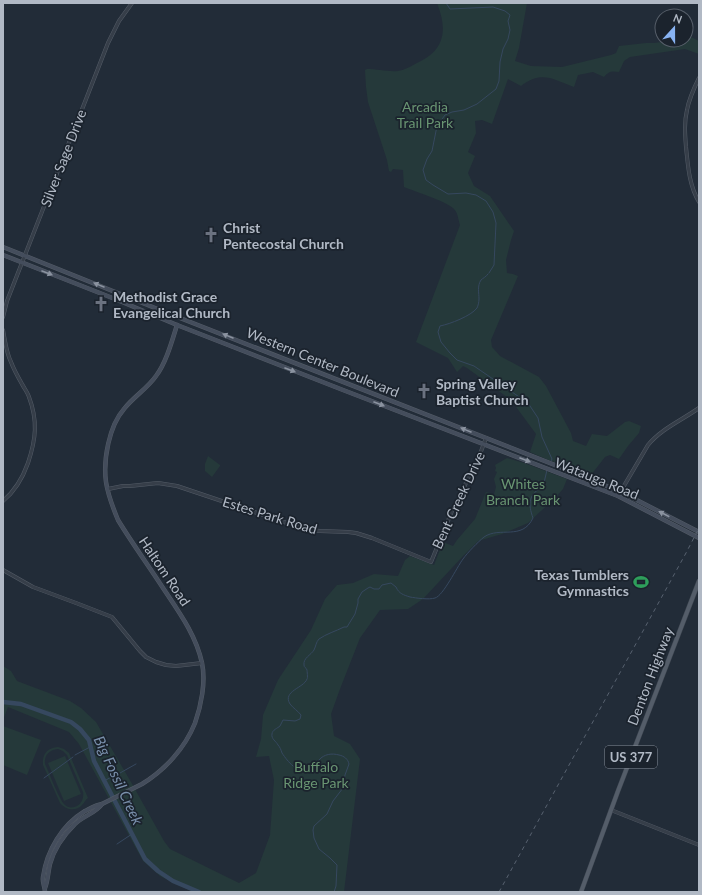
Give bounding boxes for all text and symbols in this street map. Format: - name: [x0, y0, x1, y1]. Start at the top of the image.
- north arrow: [654, 8, 694, 48]
- text: N: [671, 11, 684, 26]
- park label: Arcadia Trail Park: [397, 98, 454, 131]
- street label: Silver Sage Drive: [37, 107, 89, 209]
- place label: Christ Pentecostal Church: [223, 219, 344, 252]
- church icon: Christ Pentecostal Church: [202, 226, 220, 244]
- one-way arrow: [42, 270, 54, 276]
- one-way arrow: [93, 282, 105, 288]
- place label: Methodist Grace Evangelical Church: [113, 288, 230, 321]
- church icon: Methodist Grace Evangelical Church: [92, 295, 110, 313]
- street label: Western Center Boulevard: [244, 324, 402, 400]
- one-way arrow: [221, 333, 233, 339]
- one-way arrow: [285, 367, 297, 373]
- place label: Spring Valley Baptist Church: [436, 375, 529, 408]
- church icon: Spring Valley Baptist Church: [415, 382, 433, 400]
- one-way arrow: [374, 402, 386, 408]
- one-way arrow: [460, 427, 472, 433]
- street label: Bent Creek Drive: [428, 449, 488, 551]
- street label: Watauga Road: [552, 453, 642, 503]
- one-way arrow: [519, 458, 531, 464]
- park label: Whites Branch Park: [486, 475, 561, 508]
- street label: Estes Park Road: [221, 493, 319, 537]
- one-way arrow: [659, 511, 670, 517]
- street label: Haltom Road: [136, 533, 194, 609]
- place label: Texas Tumblers Gymnastics: [534, 566, 629, 599]
- sports icon: Texas Tumblers Gymnastics: [632, 573, 650, 591]
- street label: Denton Highway: [623, 624, 677, 728]
- water label: Big Fossil Creek: [91, 733, 148, 828]
- road number: US 377: [605, 746, 657, 768]
- park label: Buffalo Ridge Park: [283, 758, 350, 791]

